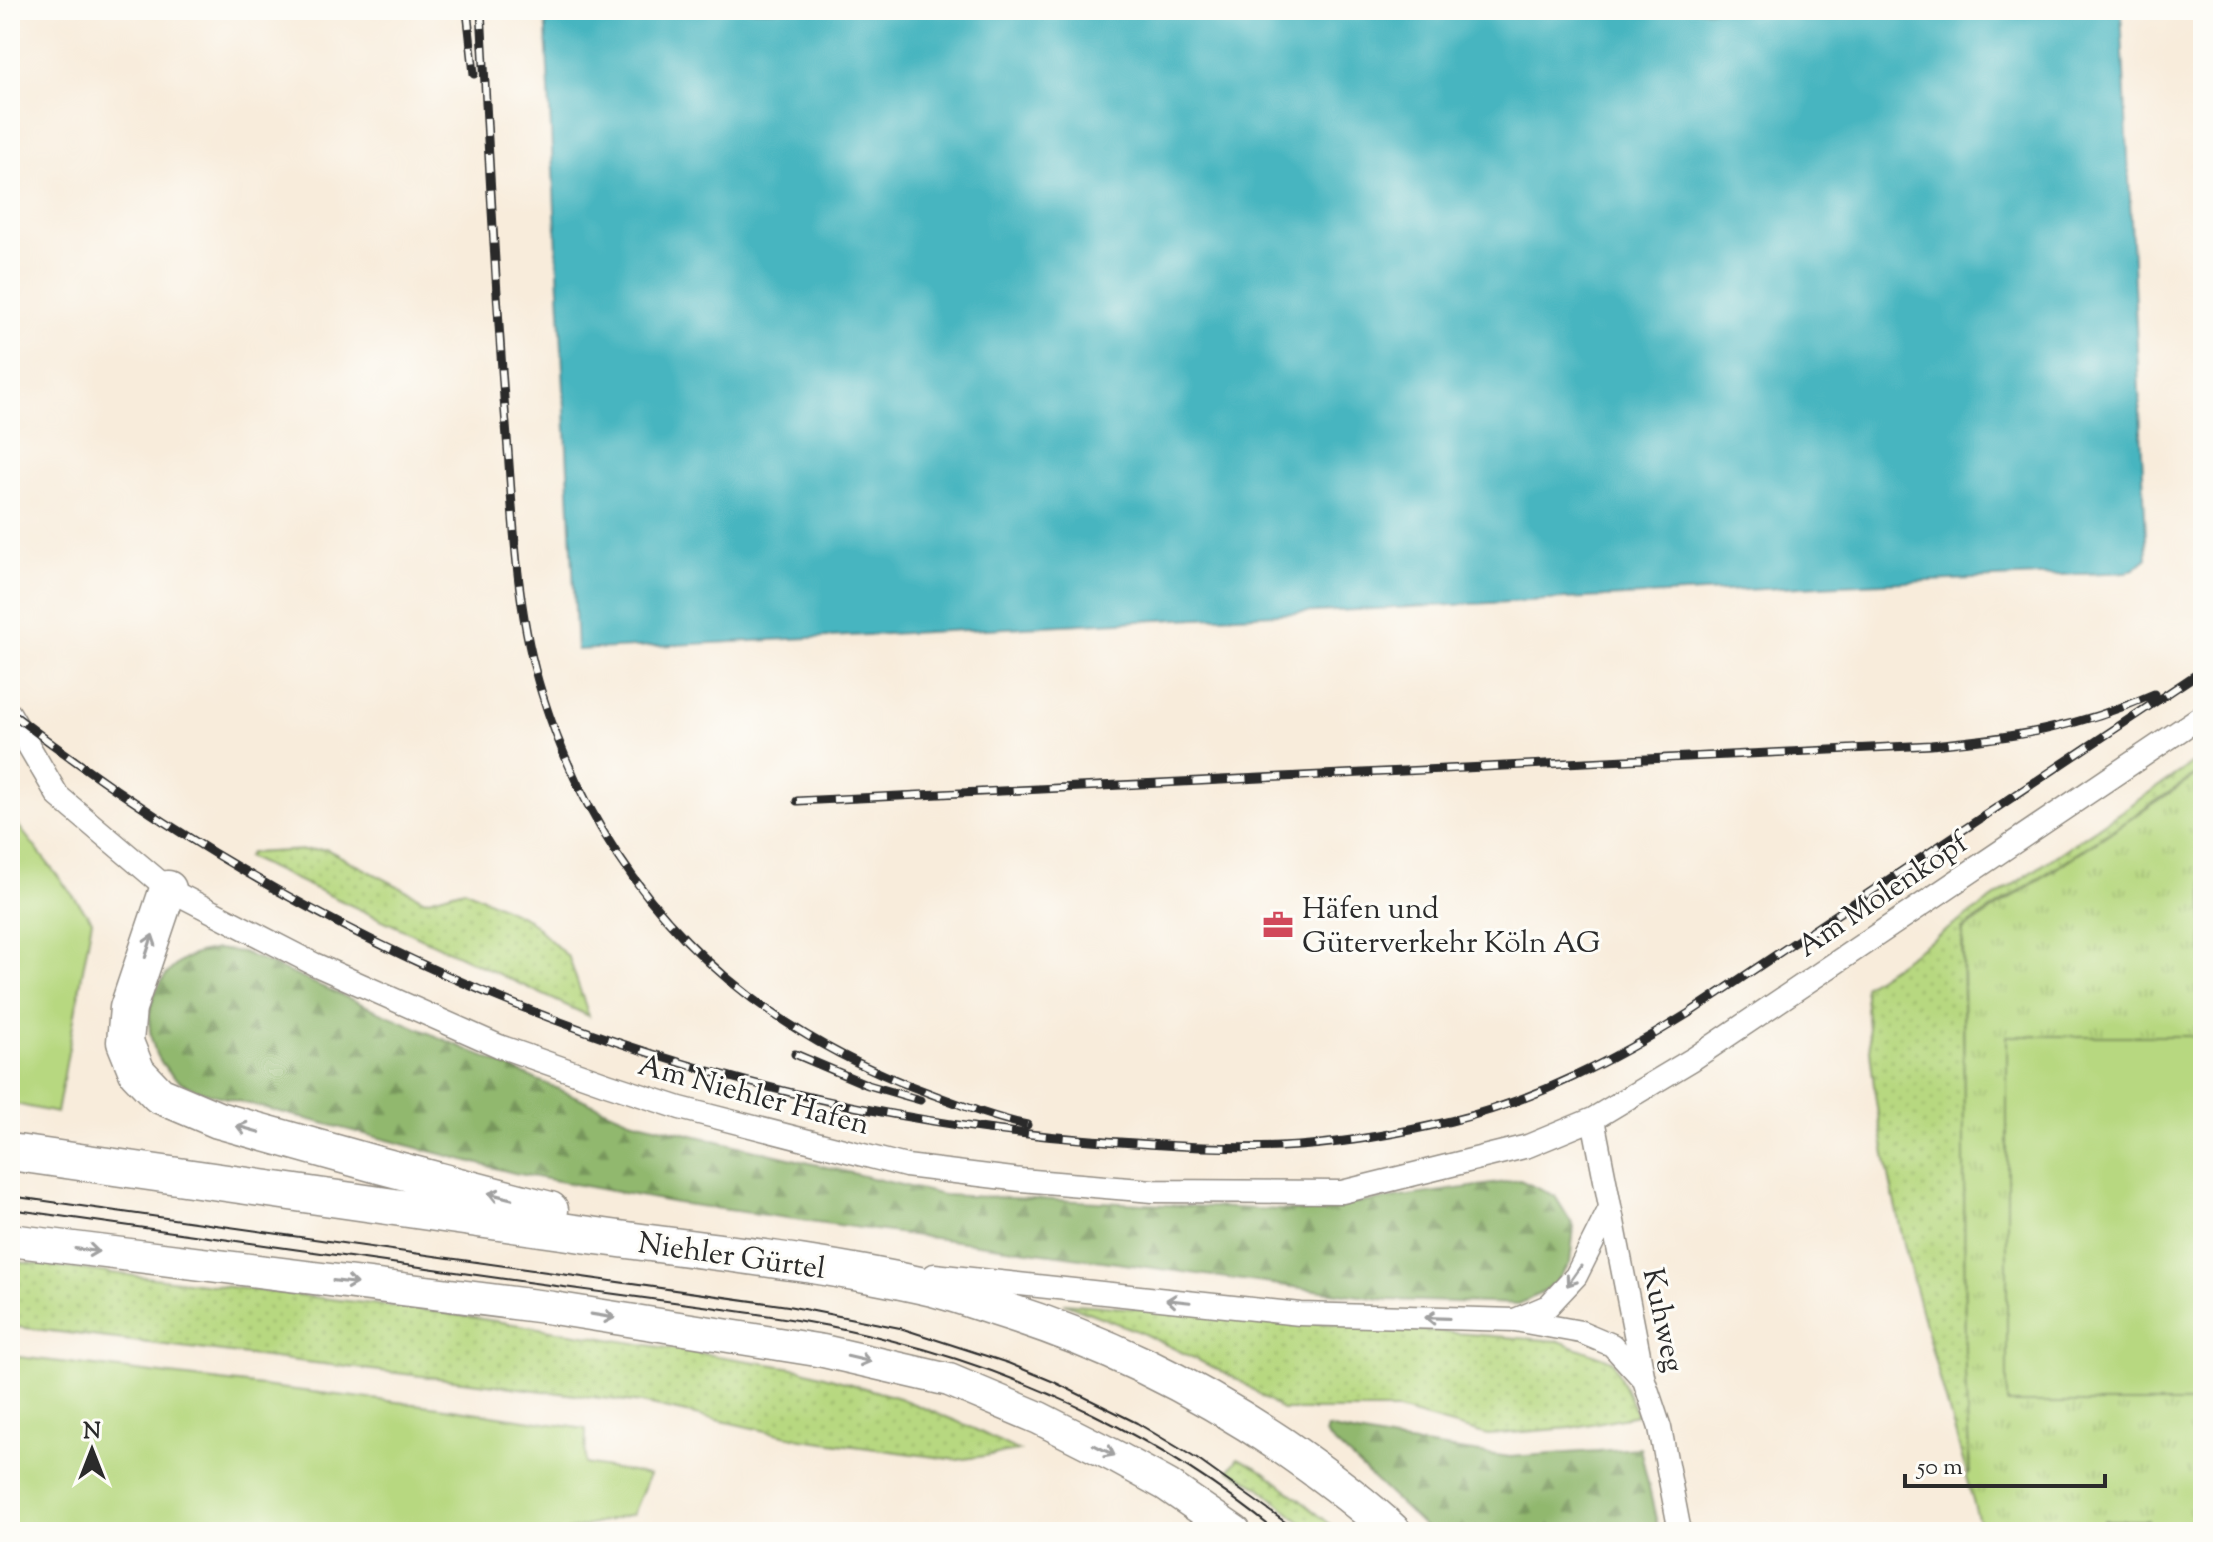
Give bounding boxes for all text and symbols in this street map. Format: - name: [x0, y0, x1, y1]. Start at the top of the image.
- street label: Am Molenkopf: [1789, 822, 1979, 969]
- place label: Häfen und Güterverkehr Köln AG: [1302, 889, 1600, 966]
- office icon: Häfen und Güterverkehr Köln AG: [1261, 908, 1295, 942]
- one-way arrow: [143, 934, 157, 959]
- street label: Am Niehler Hafen: [633, 1045, 874, 1148]
- one-way arrow: [236, 1121, 262, 1136]
- one-way arrow: [487, 1188, 513, 1203]
- street label: Niehler Gürtel: [635, 1223, 828, 1292]
- one-way arrow: [74, 1243, 100, 1258]
- one-way arrow: [1566, 1264, 1583, 1286]
- street label: Kuhweg: [1630, 1264, 1694, 1377]
- one-way arrow: [332, 1275, 358, 1290]
- one-way arrow: [1165, 1293, 1192, 1308]
- one-way arrow: [590, 1309, 615, 1324]
- one-way arrow: [1424, 1311, 1451, 1326]
- one-way arrow: [846, 1352, 872, 1367]
- north arrow: [52, 1410, 132, 1490]
- text: N: [83, 1417, 101, 1449]
- scale bar: [1905, 1438, 2105, 1488]
- one-way arrow: [1091, 1443, 1115, 1459]
- text: 50 m: [1915, 1451, 1963, 1485]

